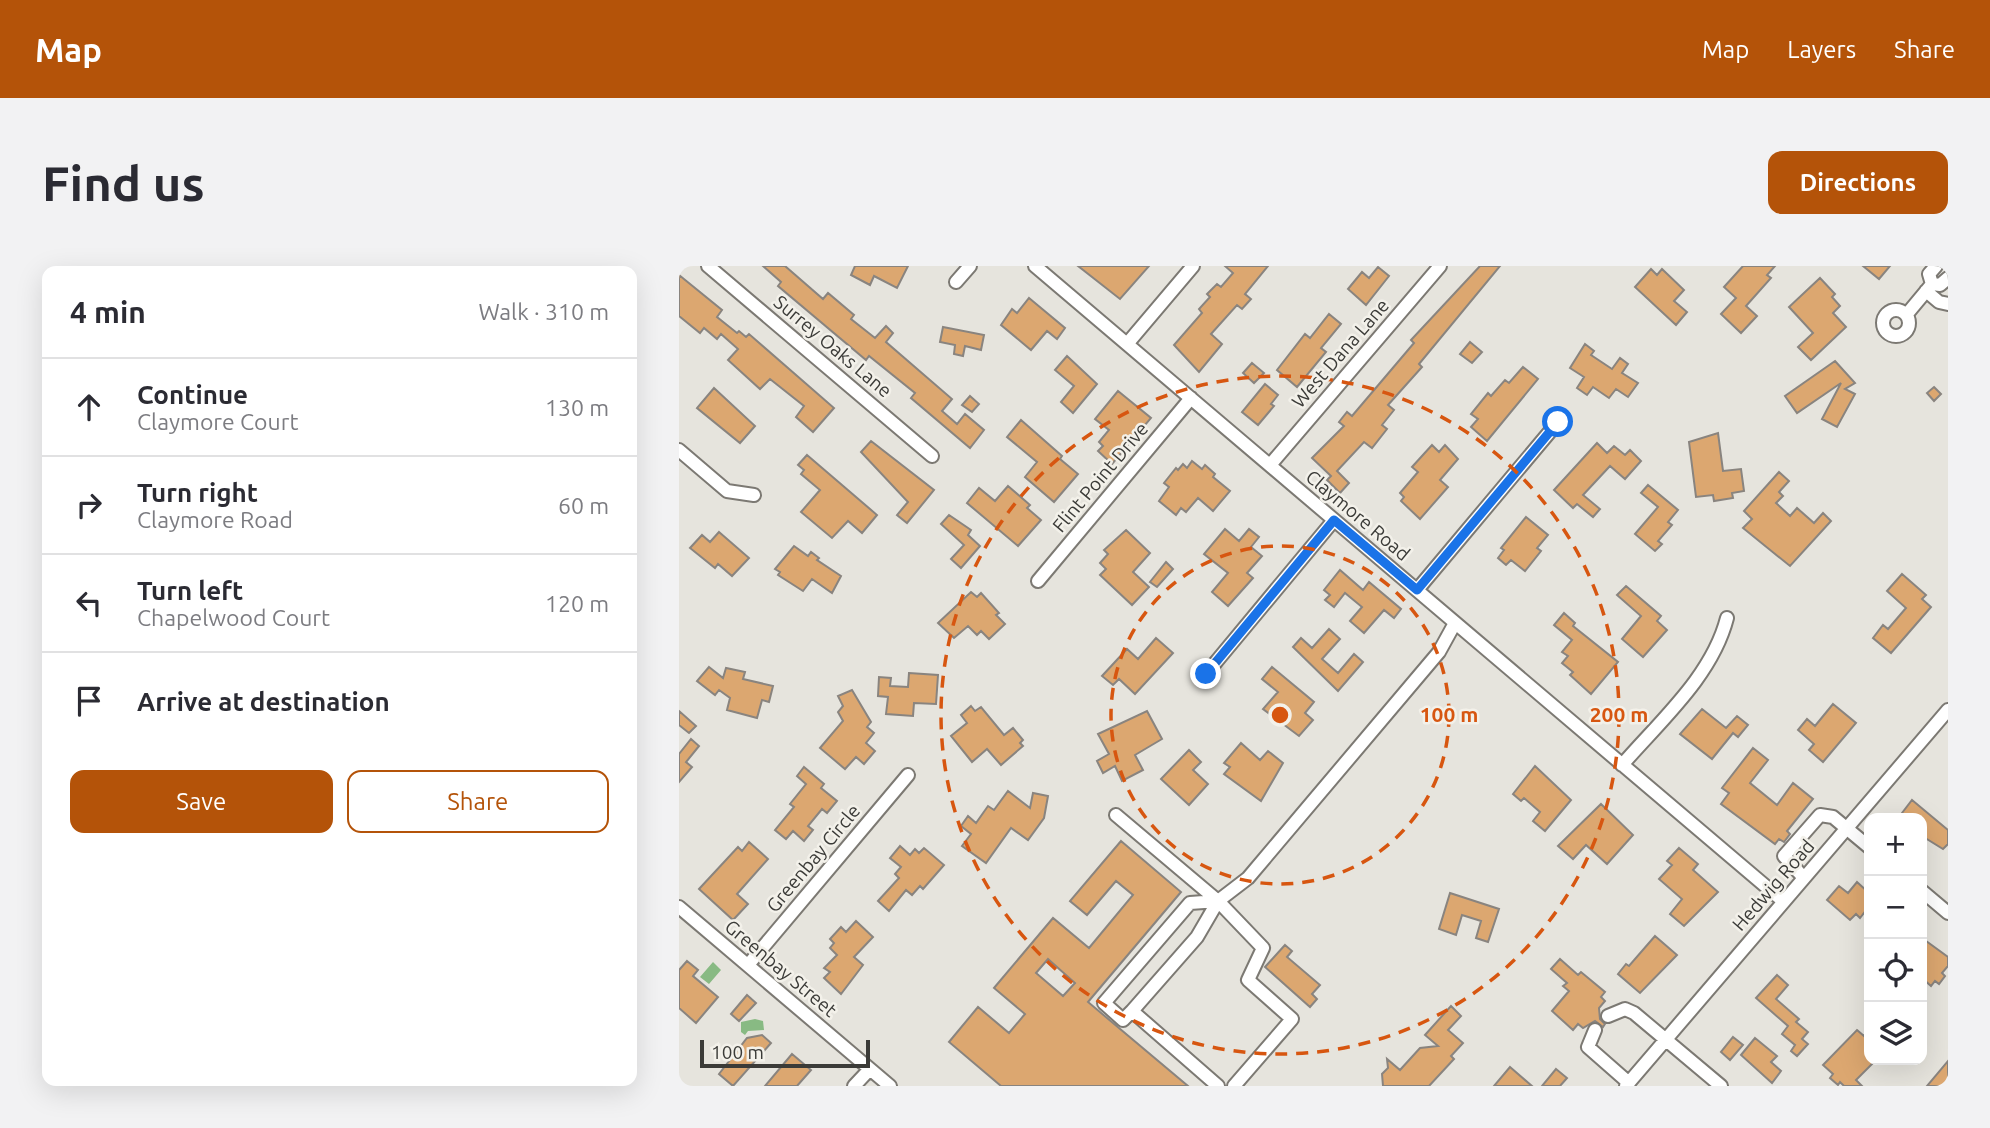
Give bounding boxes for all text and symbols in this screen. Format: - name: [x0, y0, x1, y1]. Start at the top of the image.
- text: Map: [35, 31, 102, 68]
- text: Map: [1702, 36, 1749, 63]
- text: Layers: [1787, 36, 1856, 63]
- text: Share: [1894, 36, 1955, 63]
- button: Directions: [1768, 151, 1948, 214]
- text: Find us: [42, 155, 205, 210]
- street label: Surrey Oaks Lane: [770, 290, 896, 402]
- street label: West Dana Lane: [1287, 294, 1393, 412]
- text: 4 min: [70, 295, 146, 329]
- text: Walk · 310 m: [478, 299, 609, 324]
- text: Continue: [137, 380, 248, 409]
- icon: ahead: [70, 388, 108, 426]
- text: 130 m: [545, 395, 609, 420]
- route start: [1542, 406, 1573, 437]
- text: Claymore Court: [137, 409, 298, 434]
- street label: Flint Point Drive: [1048, 418, 1152, 536]
- street label: Claymore Road: [1302, 465, 1414, 565]
- text: Turn right: [137, 478, 258, 507]
- icon: right: [70, 486, 108, 524]
- text: 60 m: [558, 493, 609, 518]
- text: Claymore Road: [137, 507, 293, 532]
- text: Turn left: [137, 576, 243, 605]
- icon: left: [70, 584, 108, 622]
- text: 120 m: [545, 591, 609, 616]
- text: Chapelwood Court: [137, 605, 330, 630]
- route end: [1190, 658, 1221, 689]
- icon: arrive: [70, 682, 108, 720]
- text: Arrive at destination: [137, 687, 390, 716]
- text: 100 m: [1420, 702, 1478, 726]
- text: 200 m: [1590, 702, 1648, 726]
- centre of rings: [1268, 703, 1292, 727]
- button: Save: [70, 770, 333, 833]
- button: Share: [347, 770, 609, 833]
- street label: Greenbay Circle: [762, 800, 864, 916]
- map controls: [1864, 813, 1927, 1065]
- button: +: [1864, 813, 1927, 876]
- street label: Hedwig Road: [1728, 835, 1818, 935]
- button: −: [1864, 876, 1927, 939]
- street label: Greenbay Street: [721, 915, 842, 1021]
- button: locate: [1864, 939, 1927, 1002]
- button: layers: [1864, 1002, 1927, 1065]
- scale bar: [700, 1037, 870, 1069]
- text: 100 m: [711, 1041, 764, 1063]

